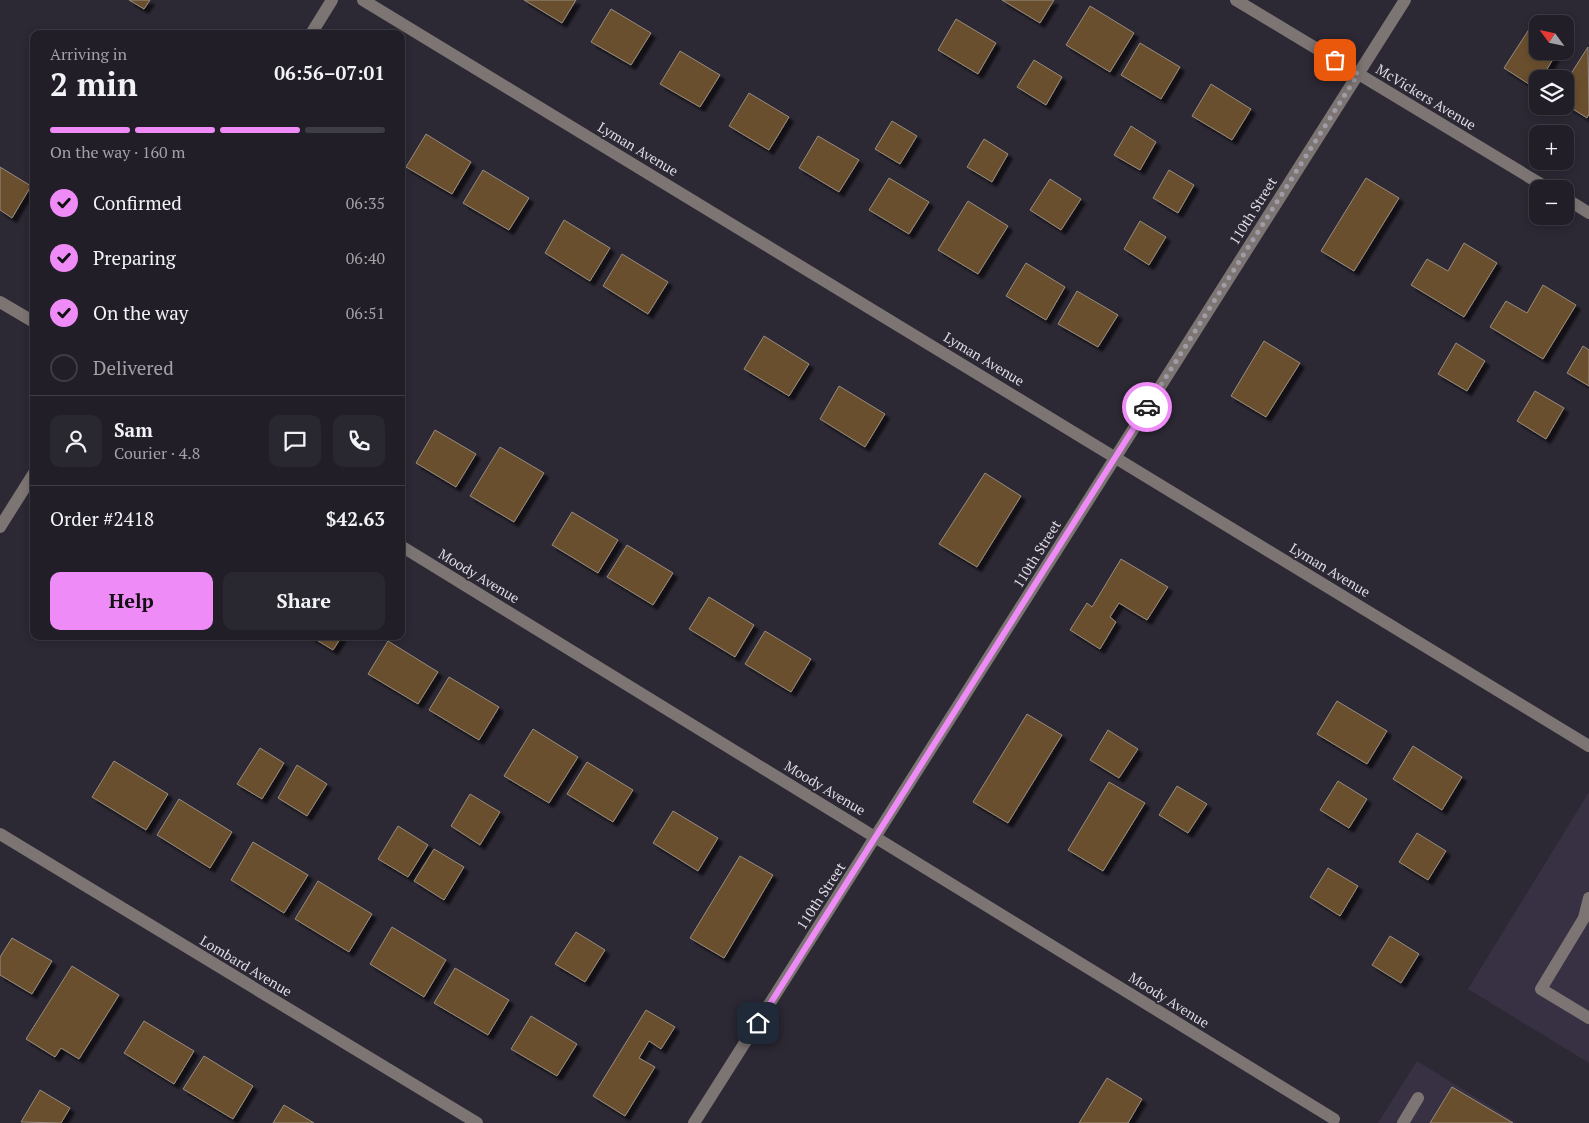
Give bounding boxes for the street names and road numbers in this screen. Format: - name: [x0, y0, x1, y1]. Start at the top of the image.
- street label: McVickers Avenue: [1373, 59, 1480, 134]
- street label: Lyman Avenue: [595, 117, 682, 180]
- street label: 110th Street: [1224, 173, 1281, 248]
- street label: Lyman Avenue: [941, 327, 1028, 390]
- street label: 110th Street: [1008, 516, 1065, 591]
- street label: Lyman Avenue: [1287, 538, 1374, 601]
- street label: Moody Avenue: [435, 544, 523, 607]
- street label: Moody Avenue: [781, 756, 869, 819]
- street label: 110th Street: [792, 858, 850, 933]
- street label: Lombard Avenue: [197, 931, 296, 1001]
- street label: Moody Avenue: [1125, 967, 1213, 1032]

